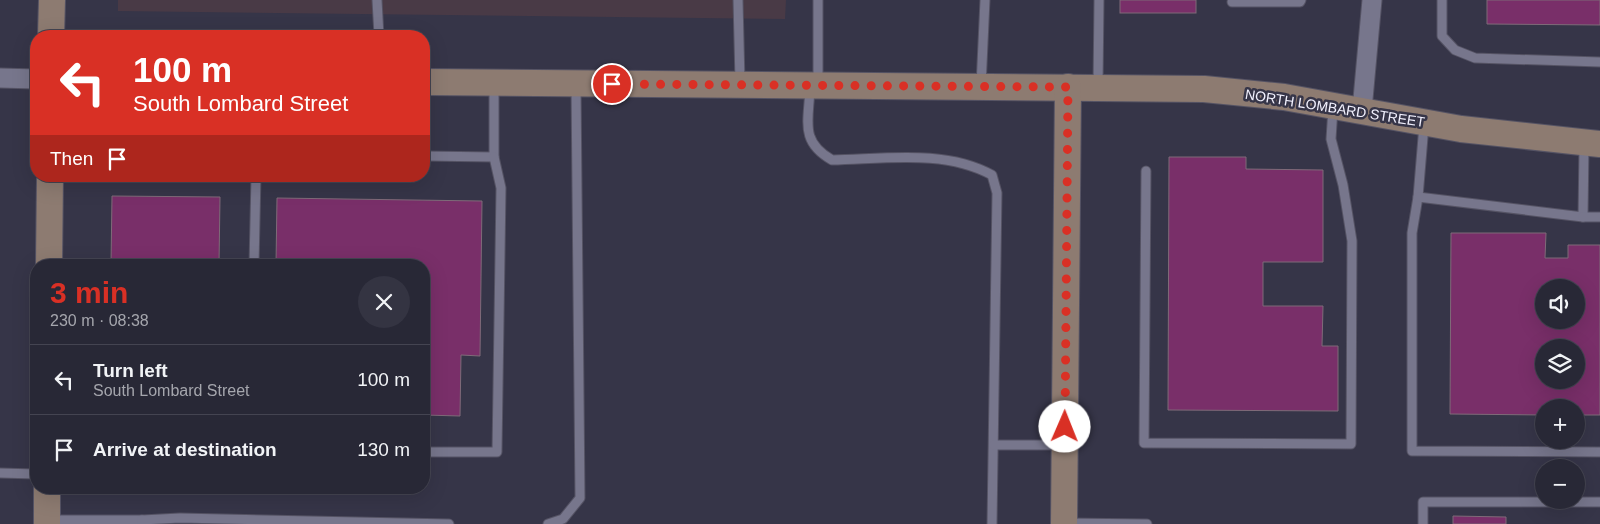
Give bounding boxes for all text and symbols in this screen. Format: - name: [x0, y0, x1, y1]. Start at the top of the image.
- icon: left: [50, 50, 115, 115]
- text: 100 m: [133, 50, 232, 89]
- pin: [591, 63, 633, 105]
- icon: arrive: [598, 70, 626, 98]
- street label: NORTH LOMBARD STREET: [1244, 86, 1426, 130]
- text: South Lombard Street: [133, 91, 348, 116]
- icon: arrive: [103, 145, 131, 173]
- text: Then: [50, 148, 93, 169]
- text: 3 min: [50, 276, 128, 309]
- button: close: [358, 276, 410, 328]
- map controls: [1535, 279, 1585, 509]
- button: sound: [1535, 279, 1585, 329]
- text: 230 m · 08:38: [50, 312, 149, 329]
- button: layers: [1535, 339, 1585, 389]
- text: Turn left: [93, 360, 168, 381]
- icon: left: [50, 366, 78, 394]
- text: 100 m: [357, 369, 410, 390]
- text: South Lombard Street: [93, 382, 250, 399]
- button: +: [1535, 399, 1585, 449]
- position arrow: [1038, 400, 1090, 452]
- icon: arrive: [50, 436, 78, 464]
- text: Arrive at destination: [93, 439, 277, 460]
- text: 130 m: [357, 439, 410, 460]
- button: −: [1535, 459, 1585, 509]

